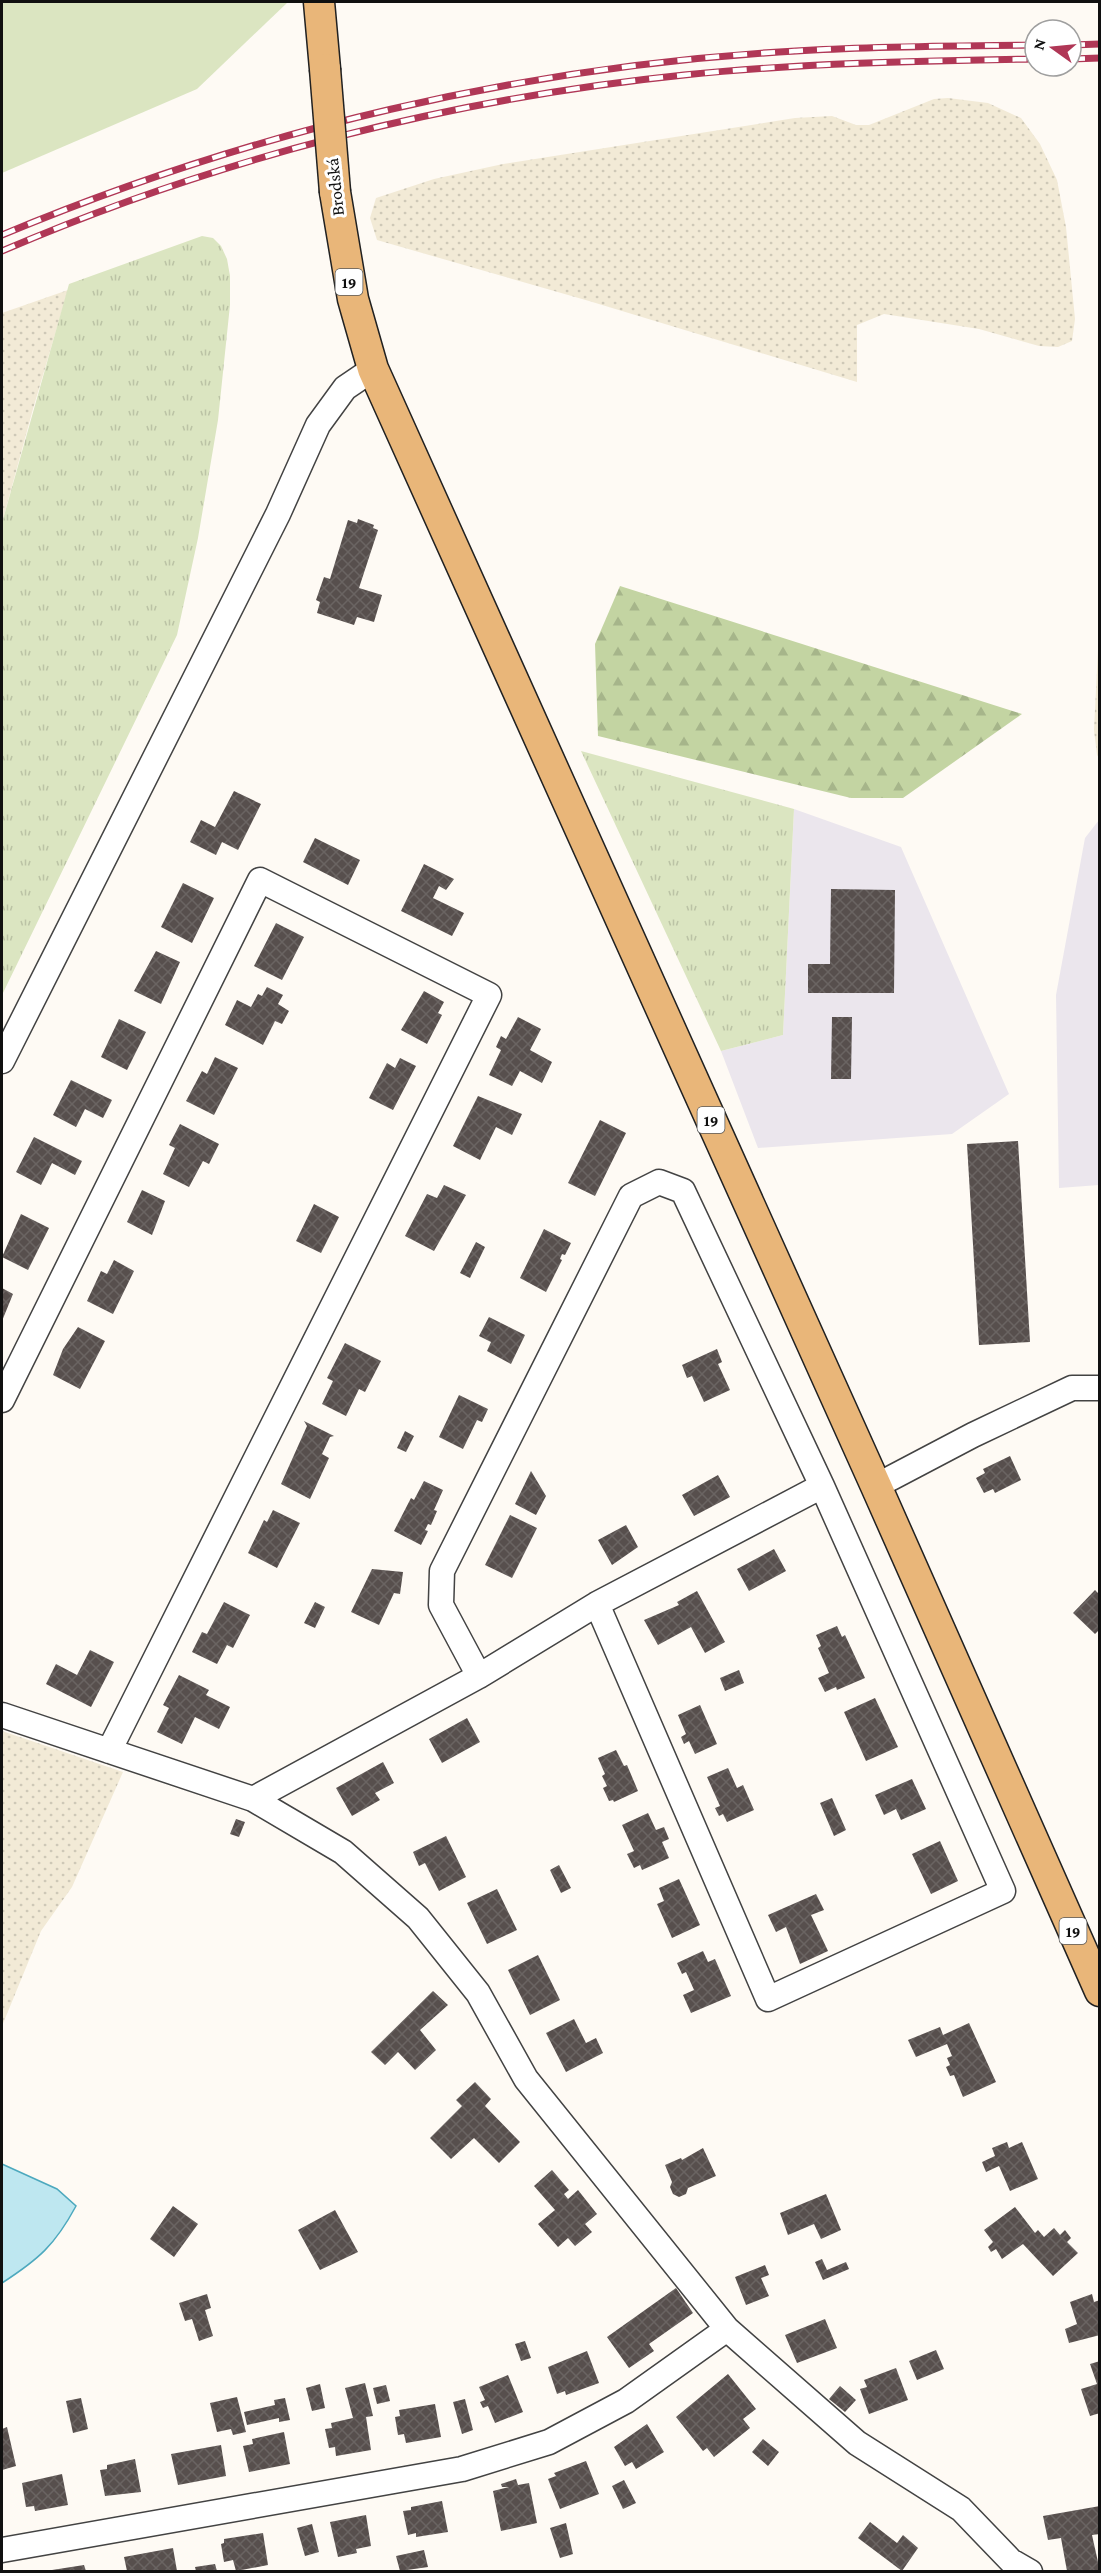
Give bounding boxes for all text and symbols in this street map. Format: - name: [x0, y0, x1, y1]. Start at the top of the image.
- north arrow: [1023, 18, 1083, 78]
- text: N: [1029, 37, 1049, 52]
- street label: Brodská: [322, 157, 348, 217]
- road number: 19: [336, 269, 362, 295]
- road number: 19: [698, 1107, 724, 1133]
- road number: 19: [1060, 1918, 1086, 1944]

